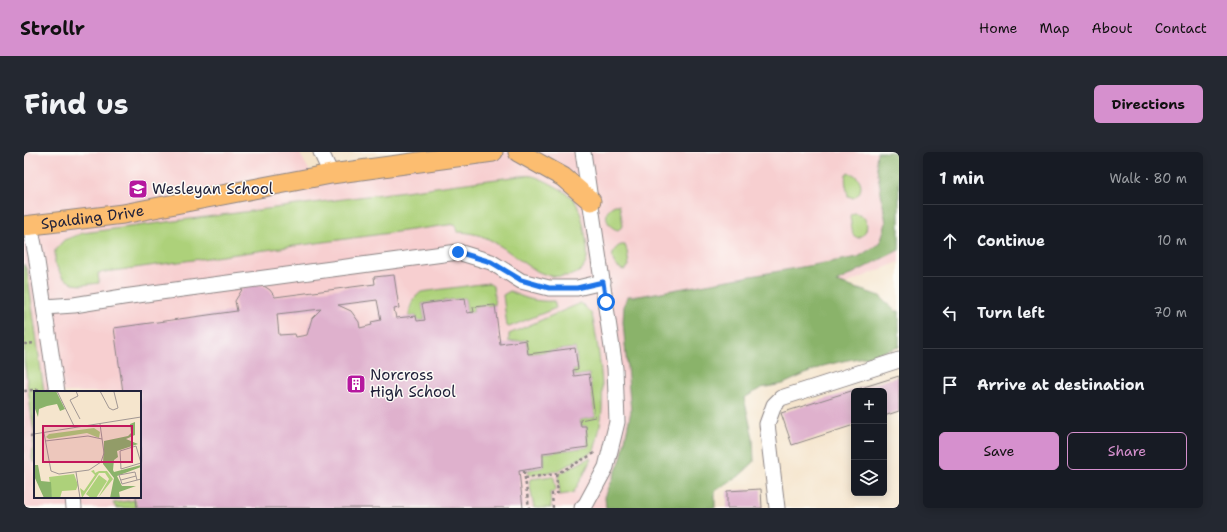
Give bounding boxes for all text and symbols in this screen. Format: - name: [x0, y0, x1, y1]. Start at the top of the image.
- text: Strollr: [20, 16, 85, 41]
- text: Home: [979, 19, 1018, 37]
- text: Map: [1040, 19, 1070, 37]
- text: About: [1092, 19, 1133, 37]
- text: Contact: [1155, 19, 1207, 37]
- text: Find us: [24, 85, 129, 123]
- button: Directions: [1094, 85, 1203, 123]
- text: 1 min: [939, 167, 984, 189]
- text: Walk · 80 m: [1109, 170, 1187, 187]
- school or university icon: Wesleyan School: [127, 178, 149, 200]
- place label: Wesleyan School: [152, 179, 274, 199]
- street label: Spalding Drive: [40, 200, 146, 234]
- icon: ahead: [939, 230, 961, 252]
- text: Continue: [977, 231, 1045, 251]
- text: 10 m: [1157, 232, 1187, 249]
- route end: [449, 243, 467, 261]
- route start: [597, 293, 615, 311]
- icon: left: [939, 302, 961, 324]
- text: Turn left: [977, 303, 1045, 323]
- text: 70 m: [1153, 304, 1187, 321]
- place label: Norcross High School: [370, 365, 456, 402]
- building icon: Norcross High School: [345, 373, 367, 395]
- icon: arrive: [939, 374, 961, 396]
- text: Arrive at destination: [977, 375, 1145, 395]
- map controls: [851, 388, 887, 496]
- button: +: [851, 388, 887, 424]
- inset map: [34, 391, 141, 498]
- button: −: [851, 424, 887, 460]
- button: Save: [939, 432, 1059, 470]
- button: Share: [1067, 432, 1187, 470]
- button: layers: [851, 460, 887, 496]

